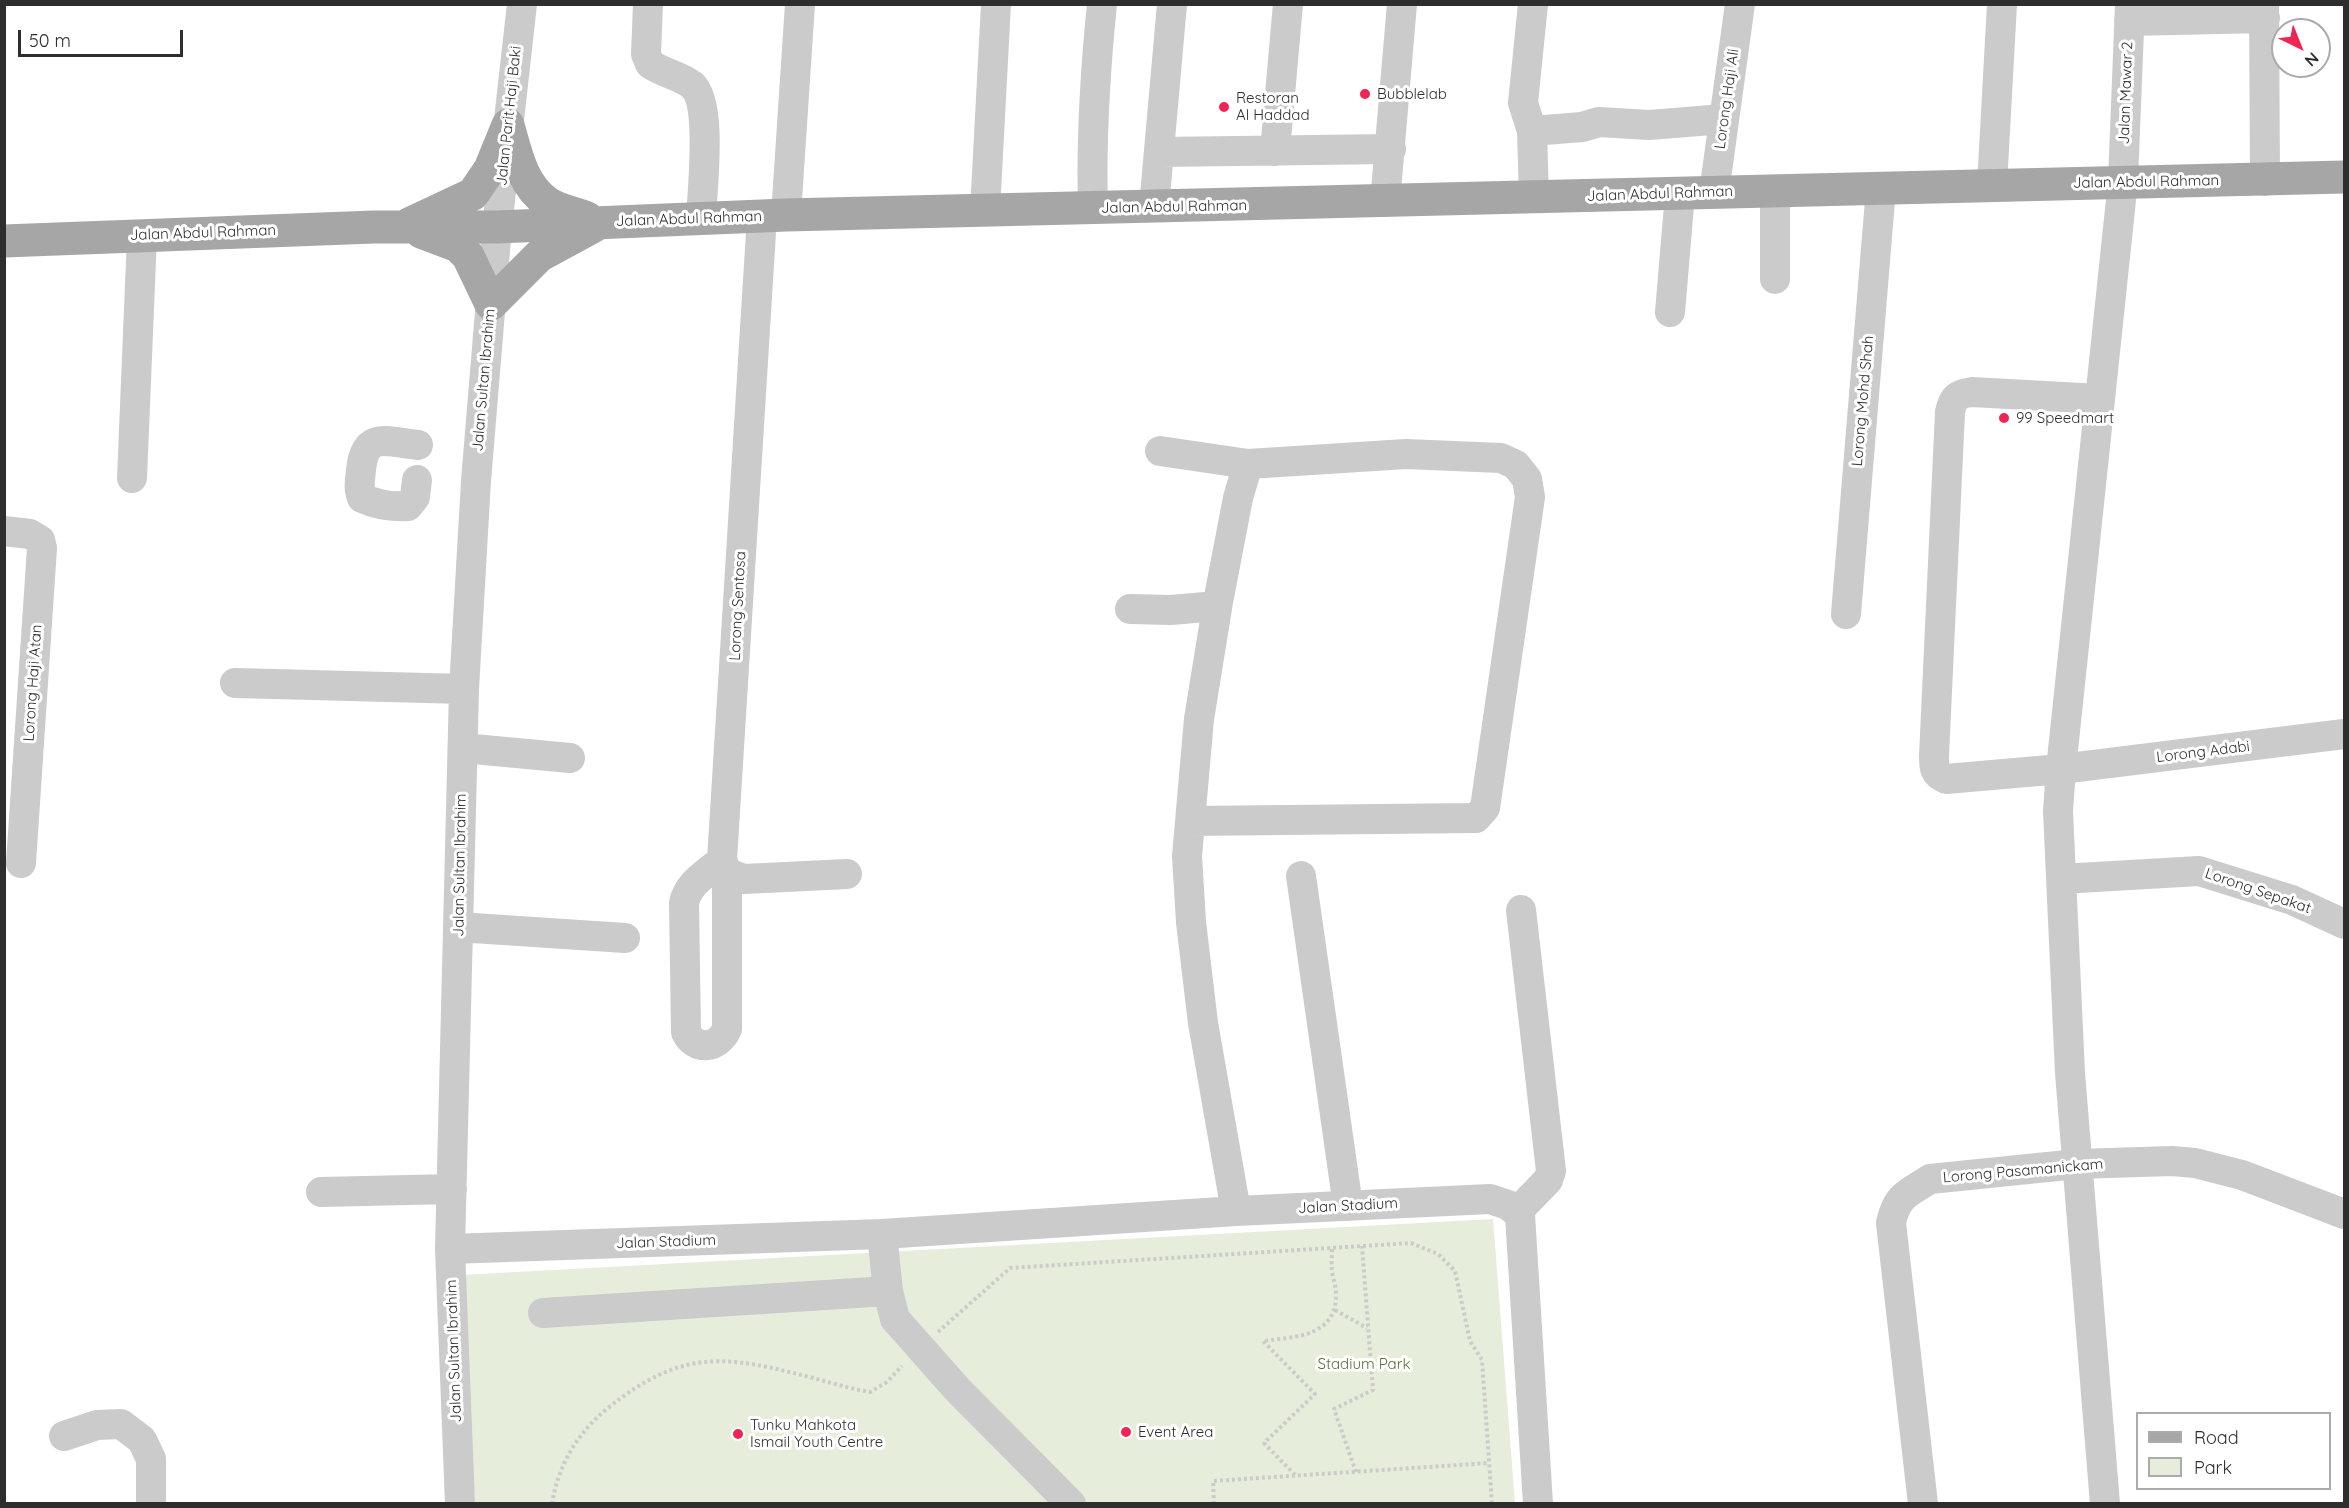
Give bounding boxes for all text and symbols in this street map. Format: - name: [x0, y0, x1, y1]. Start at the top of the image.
- scale bar: [21, 18, 186, 56]
- north arrow: [2271, 18, 2331, 78]
- text: 50 m: [29, 29, 71, 52]
- street label: Jalan Mawar 2: [2115, 41, 2137, 145]
- street label: Jalan Parit Haji Baki: [493, 45, 525, 187]
- street label: Lorong Haji Ali: [1711, 48, 1743, 150]
- text: N: [2301, 48, 2323, 71]
- place label: Bubblelab: [1377, 85, 1447, 103]
- marker: Bubblelab: [1358, 87, 1372, 101]
- place label: Restoran Al Haddad: [1236, 89, 1309, 124]
- marker: Restoran Al Haddad: [1217, 100, 1231, 114]
- street label: Jalan Abdul Rahman: [2073, 172, 2219, 192]
- street label: Jalan Abdul Rahman: [1587, 182, 1733, 206]
- street label: Jalan Abdul Rahman: [1101, 197, 1247, 217]
- street label: Jalan Abdul Rahman: [616, 207, 762, 231]
- street label: Jalan Abdul Rahman: [130, 221, 276, 245]
- street label: Jalan Sultan Ibrahim: [469, 308, 499, 452]
- street label: Lorong Mohd Shah: [1848, 335, 1878, 467]
- place label: 99 Speedmart: [2016, 409, 2114, 427]
- marker: 99 Speedmart: [1997, 411, 2011, 425]
- street label: Lorong Sentosa: [726, 551, 750, 661]
- street label: Lorong Haji Atan: [20, 624, 46, 742]
- street label: Lorong Adabi: [2155, 737, 2251, 767]
- street label: Jalan Sultan Ibrahim: [450, 793, 470, 937]
- street label: Lorong Sepakat: [2203, 864, 2313, 918]
- street label: Lorong Pasamanickam: [1942, 1155, 2104, 1187]
- street label: Jalan Stadium: [1298, 1194, 1398, 1218]
- street label: Jalan Stadium: [616, 1231, 716, 1253]
- street label: Jalan Sultan Ibrahim: [443, 1279, 465, 1423]
- park label: Stadium Park: [1318, 1355, 1410, 1373]
- legend: [2136, 1412, 2331, 1490]
- place label: Tunku Mahkota Ismail Youth Centre: [750, 1416, 883, 1451]
- place label: Event Area: [1138, 1423, 1213, 1441]
- marker: Event Area: [1119, 1425, 1133, 1439]
- text: Road: [2194, 1426, 2239, 1449]
- marker: Tunku Mahkota Ismail Youth Centre: [731, 1427, 745, 1441]
- text: Park: [2194, 1456, 2232, 1479]

